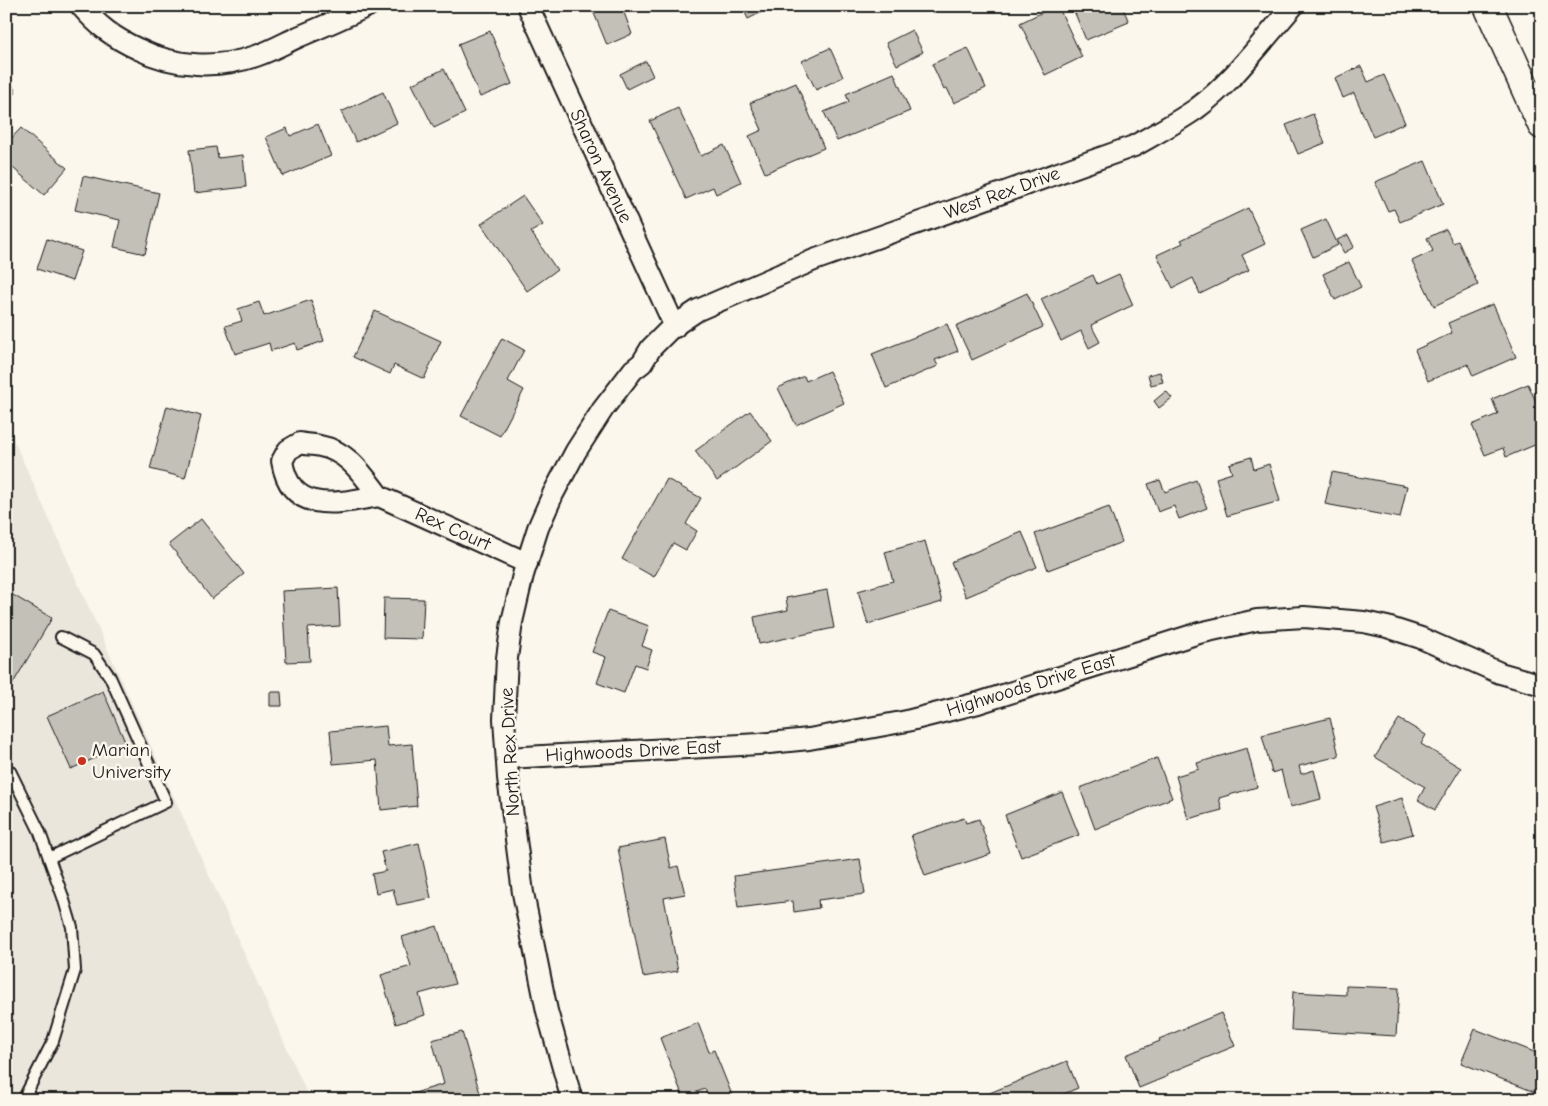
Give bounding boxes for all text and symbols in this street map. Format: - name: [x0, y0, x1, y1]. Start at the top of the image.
- street label: Sharon Avenue: [565, 106, 637, 226]
- street label: West Rex Drive: [941, 162, 1063, 224]
- street label: Rex Court: [412, 503, 495, 556]
- street label: Highwoods Drive East: [944, 649, 1119, 721]
- street label: North Rex Drive: [496, 687, 524, 817]
- street label: Highwoods Drive East: [545, 735, 722, 767]
- place label: Marian University: [92, 739, 171, 783]
- marker: Marian University: [76, 755, 88, 767]

